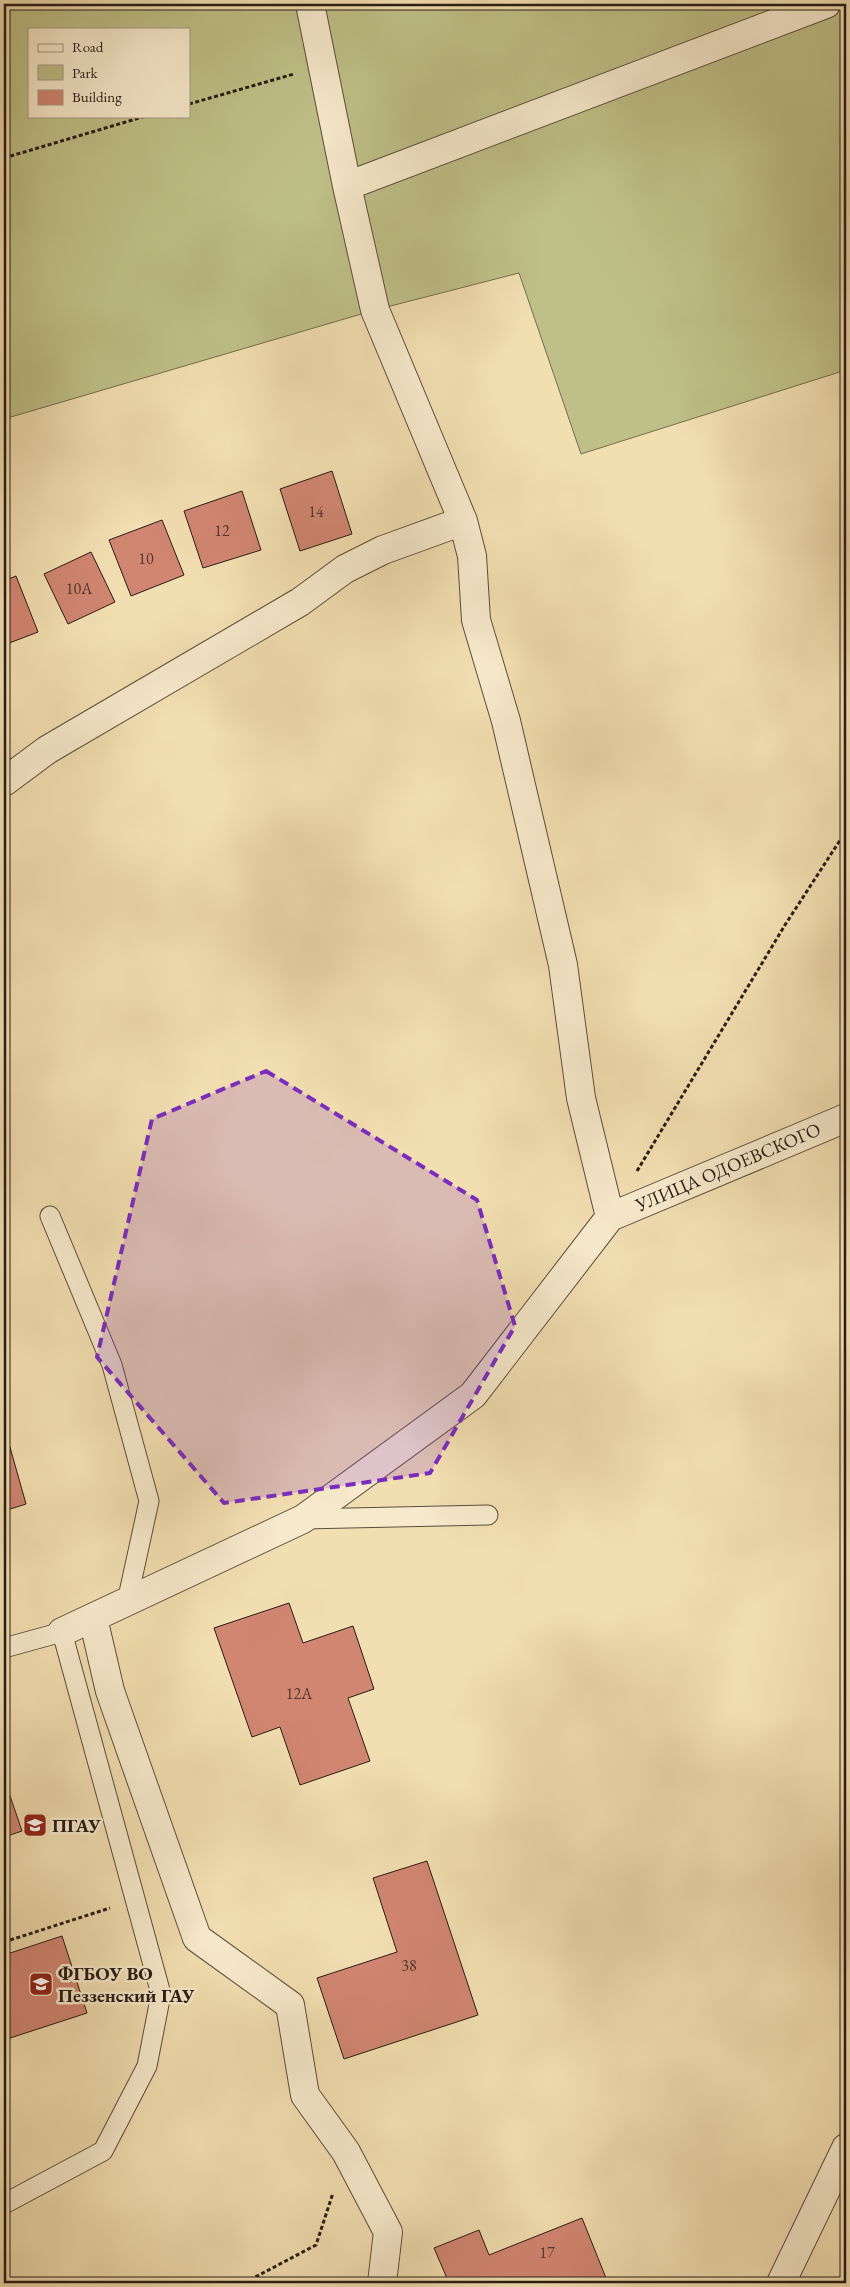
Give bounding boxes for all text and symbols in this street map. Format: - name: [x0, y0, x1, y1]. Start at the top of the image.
- legend: [28, 28, 190, 118]
- text: Road: [72, 37, 104, 56]
- text: Park: [72, 63, 99, 82]
- text: Building: [72, 87, 122, 106]
- house number: 14: [308, 501, 324, 522]
- house number: 12: [214, 520, 230, 541]
- house number: 10: [138, 548, 154, 569]
- house number: 10А: [66, 578, 93, 599]
- street label: УЛИЦА ОДОЕВСКОГО: [631, 1117, 824, 1218]
- house number: 12А: [286, 1683, 313, 1704]
- school or university icon: ПГАУ: [22, 1812, 48, 1838]
- place label: ПГАУ: [52, 1813, 101, 1838]
- house number: 38: [401, 1955, 417, 1976]
- place label: ФГБОУ ВО Пеззенский ГАУ: [58, 1961, 195, 2008]
- school or university icon: ФГБОУ ВО Пеззенский ГАУ: [28, 1971, 54, 1997]
- house number: 17: [539, 2242, 555, 2263]

